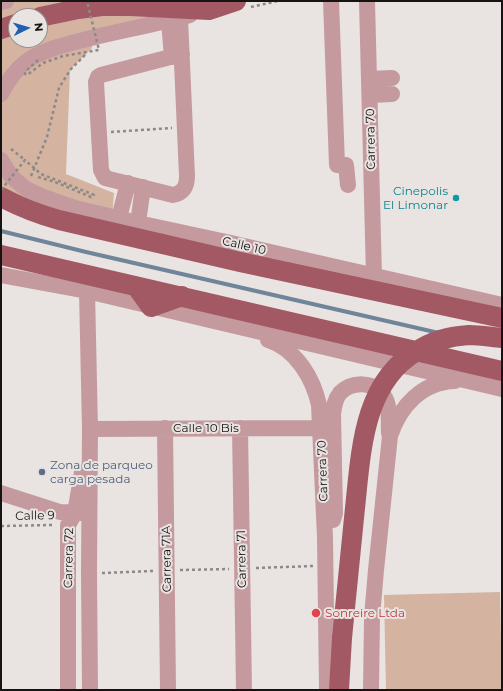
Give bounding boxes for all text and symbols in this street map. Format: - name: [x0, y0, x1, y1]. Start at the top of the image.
- north arrow: [8, 8, 48, 48]
- text: N: [32, 22, 46, 32]
- street label: Carrera 70: [363, 108, 379, 170]
- place label: Cinepolis El Limonar: [383, 184, 448, 212]
- marker: Cinepolis El Limonar: [451, 193, 461, 203]
- street label: Calle 10: [221, 234, 267, 258]
- street label: Calle 10 Bis: [173, 421, 239, 435]
- street label: Carrera 70: [315, 440, 331, 502]
- place label: Zona de parqueo carga pesada: [50, 458, 153, 486]
- marker: Zona de parqueo carga pesada: [37, 467, 47, 477]
- street label: Calle 9: [15, 508, 55, 524]
- street label: Carrera 71A: [159, 525, 175, 593]
- street label: Carrera 72: [61, 528, 77, 588]
- street label: Carrera 71: [234, 530, 250, 588]
- place label: Sonreire Ltda: [325, 606, 405, 620]
- marker: Sonreire Ltda: [310, 607, 322, 619]

